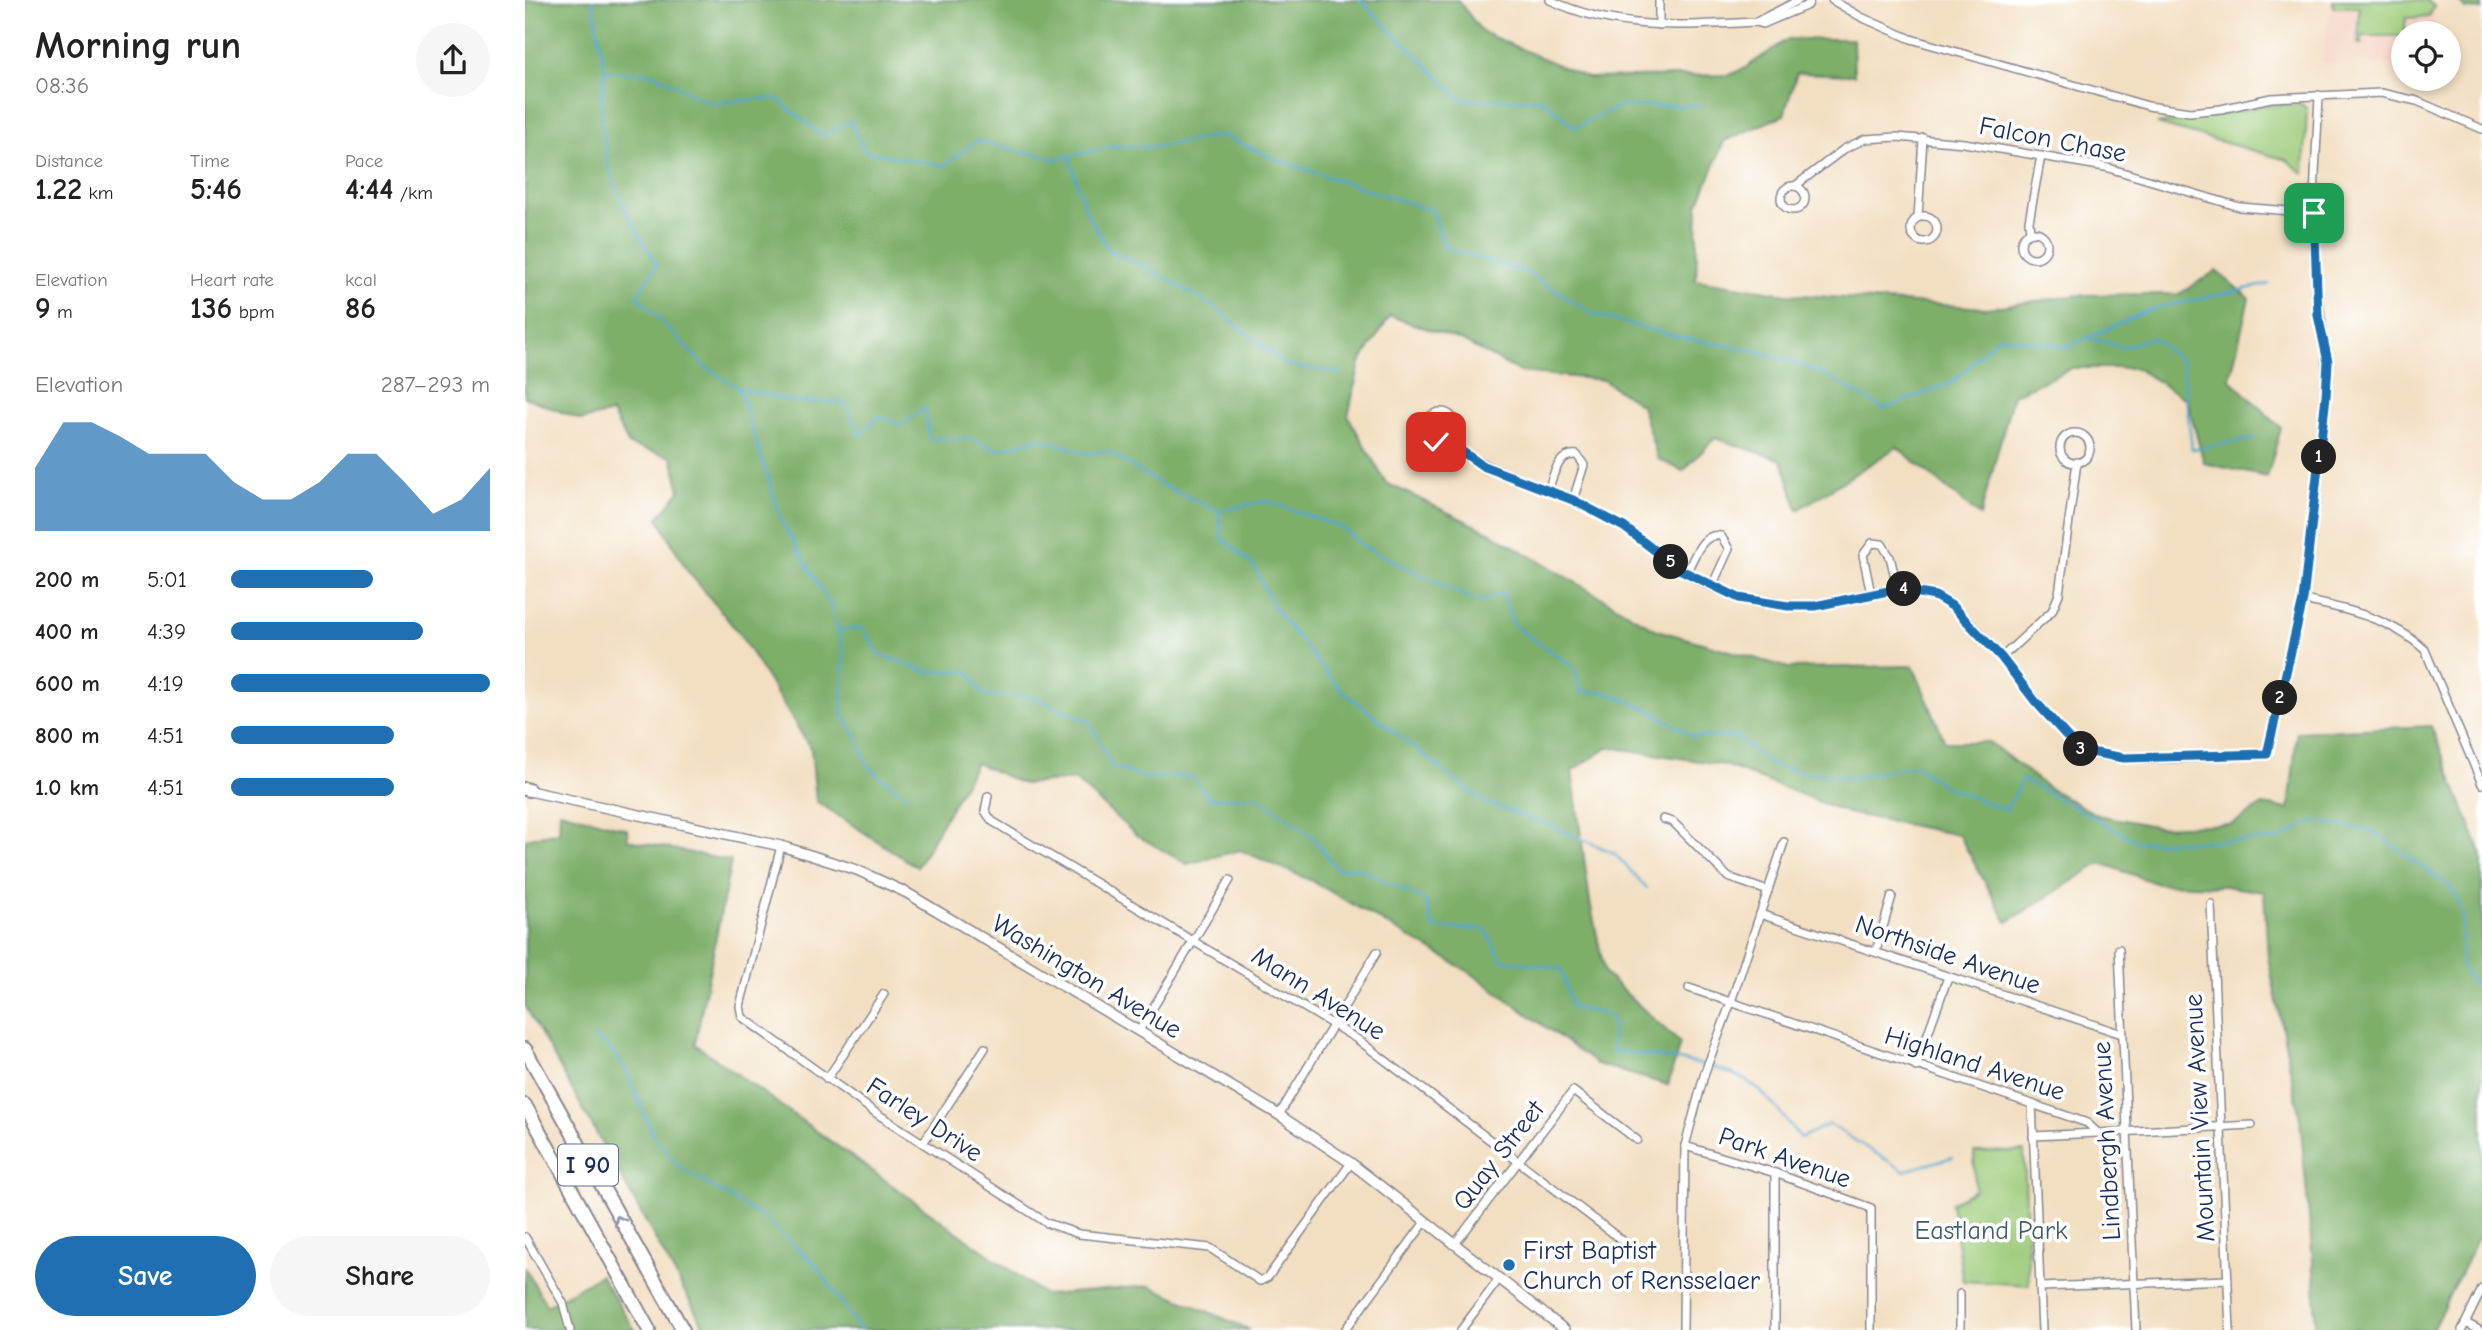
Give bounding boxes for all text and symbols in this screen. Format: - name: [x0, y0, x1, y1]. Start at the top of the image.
- map controls: [2391, 21, 2461, 91]
- button: locate: [2391, 21, 2461, 91]
- button: share: [416, 23, 490, 97]
- text: Morning run: [35, 24, 241, 68]
- text: 08:36: [35, 72, 89, 99]
- street label: Falcon Chase: [1977, 111, 2129, 169]
- text: Distance: [35, 150, 103, 172]
- text: Time: [190, 150, 229, 172]
- text: Pace: [345, 150, 383, 172]
- text: 1.22: [35, 172, 82, 207]
- text: 5:46: [190, 172, 242, 207]
- text: 4:44: [345, 172, 393, 207]
- text: km: [82, 182, 113, 204]
- text: /km: [393, 182, 433, 204]
- pin: [2284, 183, 2344, 243]
- icon: arrive: [2295, 194, 2333, 232]
- text: Elevation: [35, 269, 108, 291]
- text: Heart rate: [190, 269, 274, 291]
- text: kcal: [345, 269, 377, 291]
- text: 9: [35, 291, 51, 326]
- text: 136: [190, 291, 232, 326]
- text: 86: [345, 291, 376, 326]
- text: m: [51, 301, 73, 323]
- text: bpm: [232, 301, 275, 323]
- text: Elevation: [35, 371, 123, 398]
- text: 287–293 m: [381, 371, 490, 398]
- pin: [1406, 412, 1466, 472]
- icon: check: [1417, 423, 1455, 461]
- pin: 1: [2301, 440, 2337, 475]
- text: 1: [2315, 445, 2322, 467]
- pin: 5: [1653, 544, 1689, 580]
- text: 5: [1665, 550, 1676, 572]
- text: 200 m: [35, 566, 99, 593]
- text: 5:01: [147, 566, 187, 593]
- pin: 4: [1887, 572, 1921, 606]
- text: 4: [1899, 577, 1908, 599]
- text: 400 m: [35, 618, 99, 645]
- text: 4:39: [147, 618, 186, 645]
- text: 600 m: [35, 670, 100, 697]
- text: 4:19: [147, 670, 184, 697]
- pin: 2: [2263, 680, 2297, 716]
- text: 2: [2275, 686, 2284, 708]
- text: 800 m: [35, 722, 100, 749]
- text: 4:51: [147, 722, 184, 749]
- pin: 3: [2063, 732, 2099, 766]
- text: 3: [2076, 737, 2085, 759]
- text: 1.0 km: [35, 774, 99, 801]
- text: 4:51: [147, 774, 184, 801]
- street label: Washington Avenue: [986, 908, 1187, 1045]
- street label: Northside Avenue: [1851, 909, 2044, 1001]
- street label: Mann Avenue: [1246, 941, 1391, 1047]
- street label: Mountain View Avenue: [2179, 993, 2221, 1243]
- street label: Highland Avenue: [1881, 1021, 2069, 1107]
- street label: Lindbergh Avenue: [2087, 1041, 2127, 1241]
- street label: Farley Drive: [861, 1071, 988, 1168]
- street label: Quay Street: [1447, 1094, 1552, 1216]
- street label: Park Avenue: [1715, 1121, 1855, 1195]
- road number: I 90: [558, 1144, 618, 1185]
- one-way arrow: [614, 1215, 627, 1227]
- park label: Eastland Park: [1914, 1216, 2068, 1246]
- button: Save: [35, 1236, 256, 1316]
- button: Share: [270, 1236, 490, 1316]
- place label: First Baptist Church of Rensselaer: [1523, 1236, 1761, 1296]
- marker: First Baptist Church of Rensselaer: [1501, 1257, 1517, 1273]

